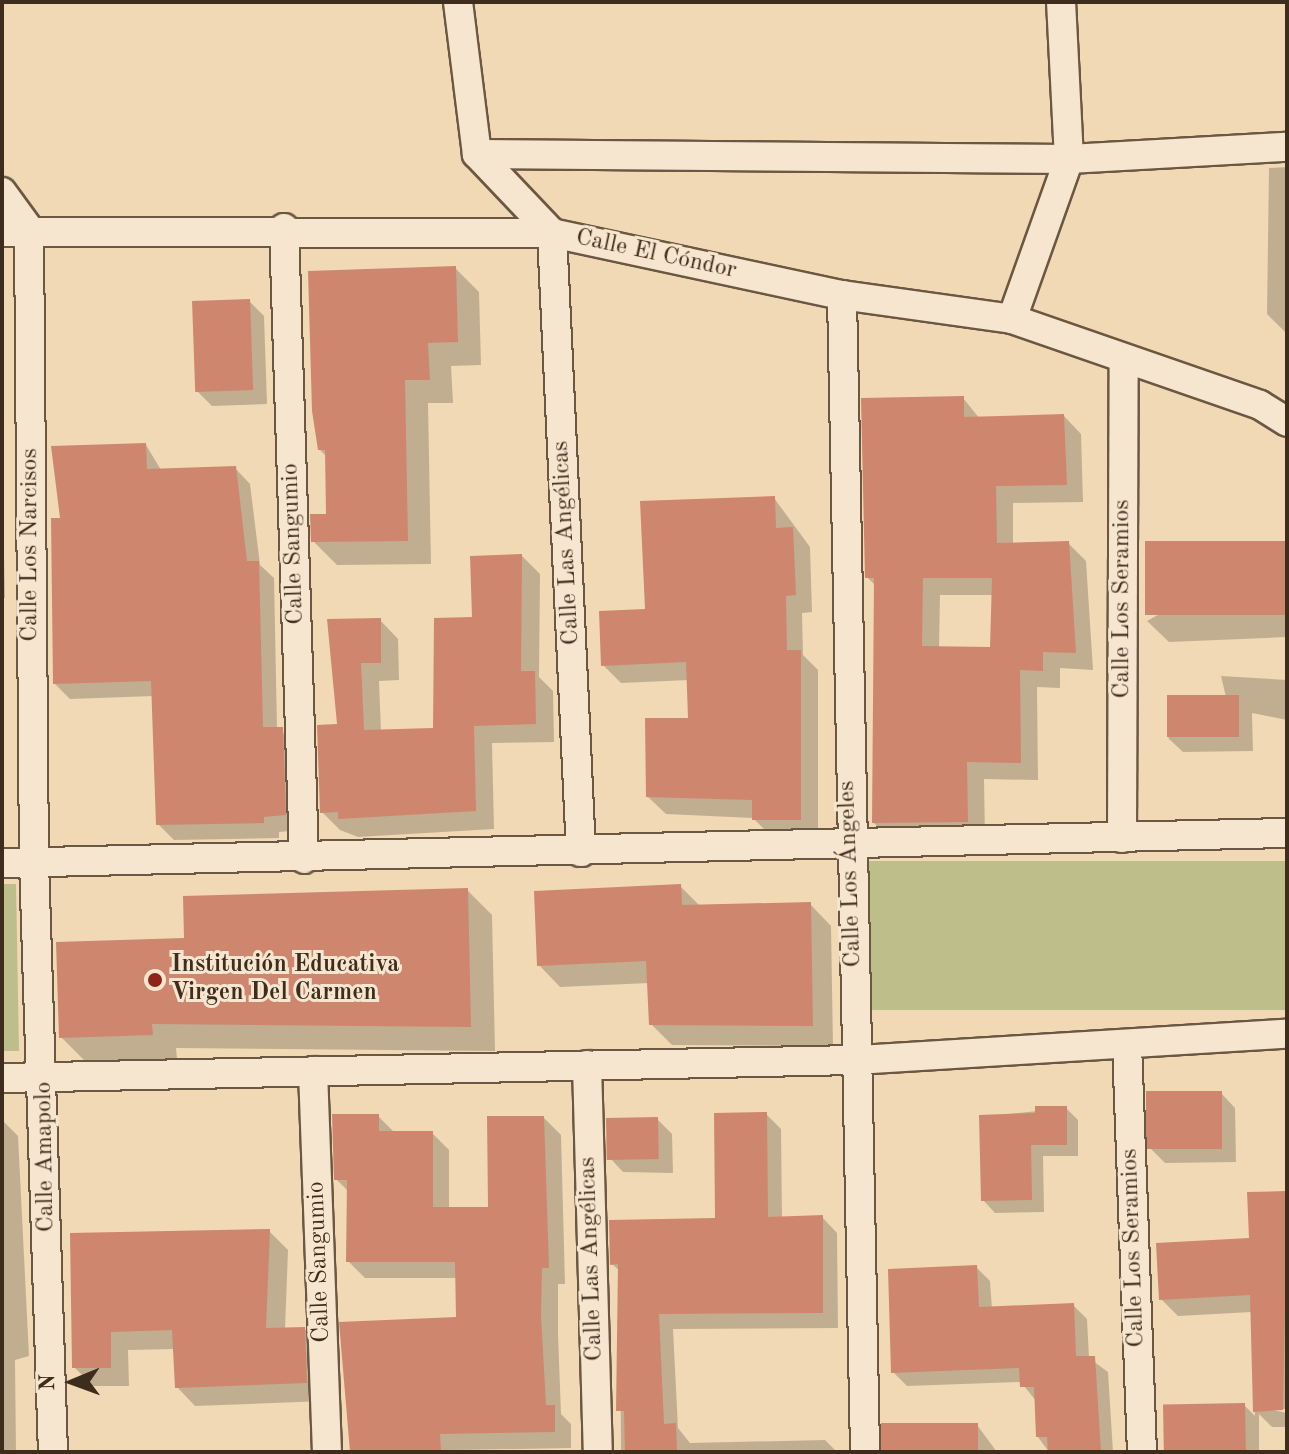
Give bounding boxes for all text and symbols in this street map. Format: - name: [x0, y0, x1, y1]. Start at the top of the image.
- street label: Calle El Cóndor: [573, 224, 739, 286]
- street label: Calle Las Angélicas: [547, 440, 587, 646]
- street label: Calle Los Narcisos: [17, 448, 45, 642]
- street label: Calle Sangumio: [277, 463, 311, 625]
- street label: Calle Los Seramios: [1109, 499, 1137, 699]
- street label: Calle Los Ángeles: [833, 780, 869, 968]
- place label: Institución Educativa Virgen Del Carmen: [171, 952, 399, 1008]
- marker: Institución Educativa Virgen Del Carmen: [146, 971, 164, 989]
- street label: Calle Amapolo: [30, 1081, 62, 1233]
- street label: Calle Los Seramios: [1116, 1148, 1152, 1348]
- street label: Calle Las Angélicas: [574, 1156, 610, 1362]
- street label: Calle Sangumio: [303, 1181, 337, 1343]
- north arrow: [32, 1342, 112, 1422]
- text: N: [37, 1374, 59, 1391]

